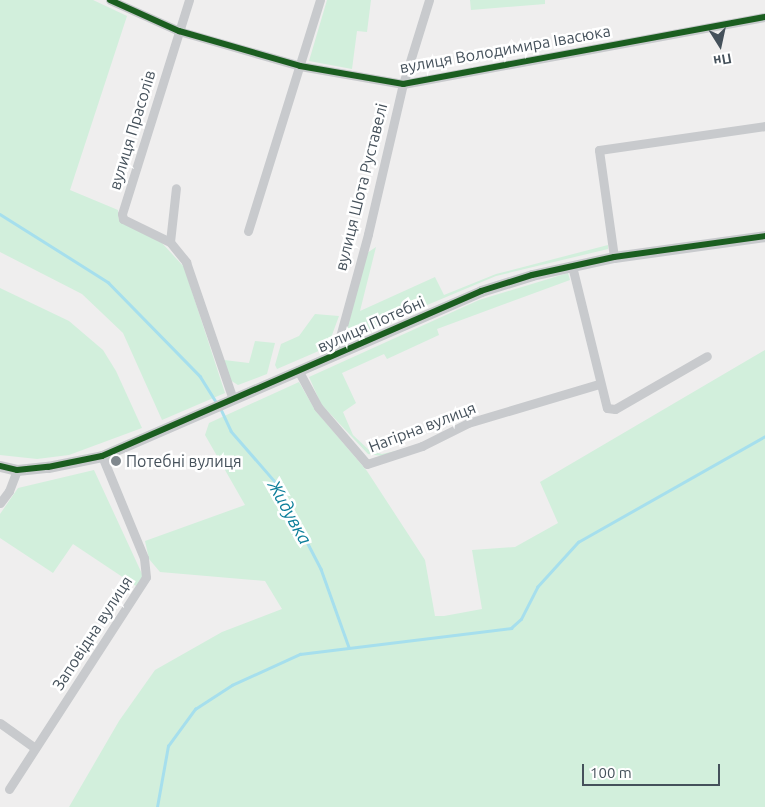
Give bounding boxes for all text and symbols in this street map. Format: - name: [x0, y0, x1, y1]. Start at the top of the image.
- north arrow: [695, 20, 745, 70]
- street label: вулиця Володимира Івасюка: [398, 21, 612, 77]
- text: Пн: [712, 50, 733, 69]
- street label: вулиця Прасолів: [105, 68, 159, 192]
- street label: вулиця Шота Руставелі: [331, 101, 391, 273]
- street label: вулиця Потебні: [314, 292, 428, 356]
- street label: Нагірна вулиця: [366, 398, 478, 456]
- place label: Потебні вулиця: [126, 451, 242, 471]
- marker: Потебні вулиця: [110, 455, 122, 467]
- water label: Жидувка: [264, 476, 316, 548]
- street label: Заповідна вулиця: [48, 572, 136, 694]
- scale bar: [585, 754, 722, 786]
- text: 100 m: [590, 764, 632, 781]

